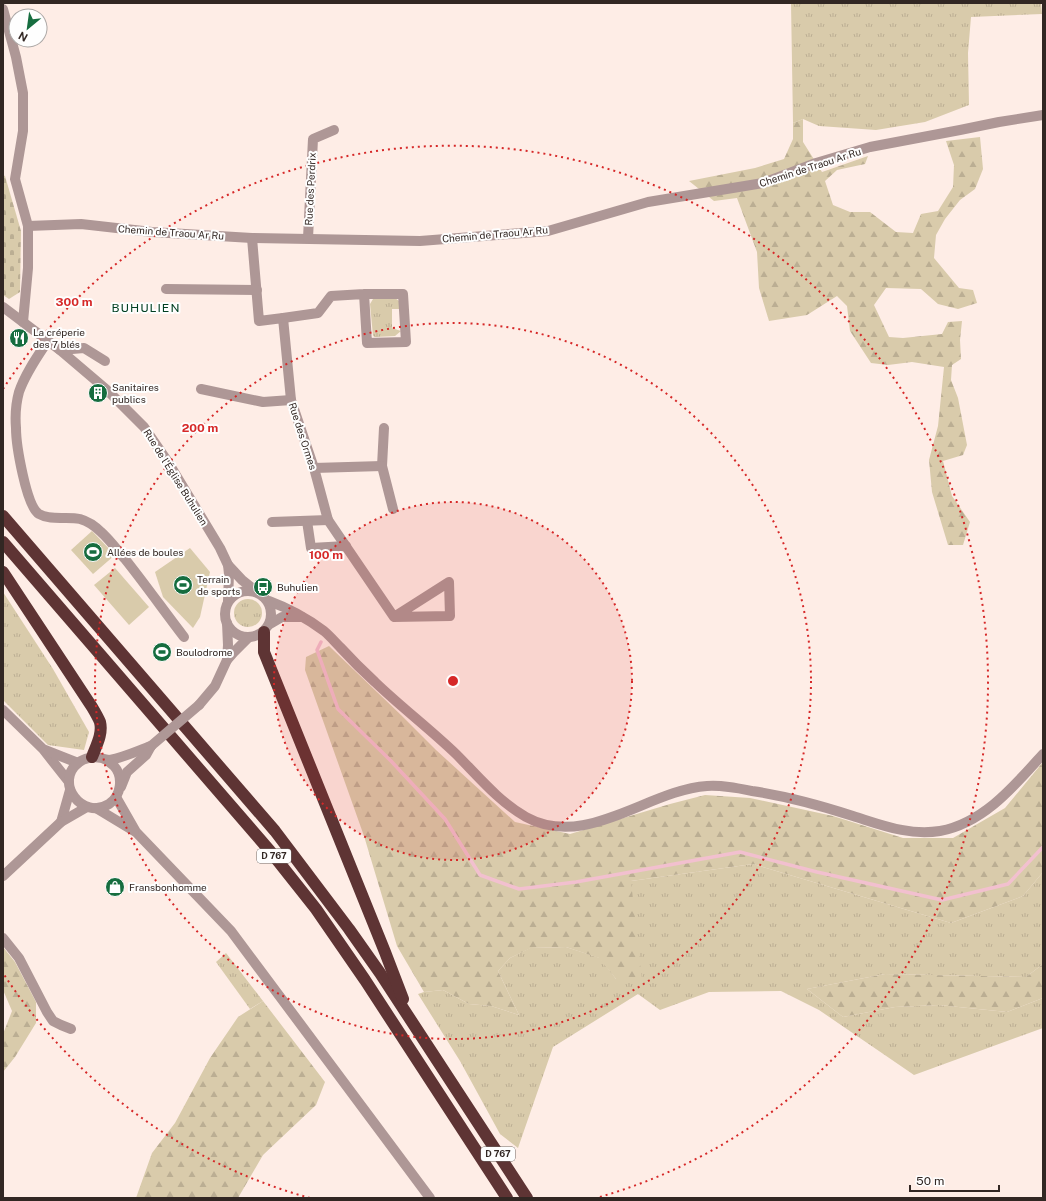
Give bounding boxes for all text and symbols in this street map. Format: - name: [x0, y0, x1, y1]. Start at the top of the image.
- north arrow: [8, 8, 48, 48]
- text: N: [16, 29, 30, 44]
- street label: Chemin de Traou Ar Ru: [758, 145, 863, 189]
- street label: Rue des Perdrix: [302, 152, 318, 226]
- street label: Chemin de Traou Ar Ru: [118, 222, 225, 242]
- street label: Chemin de Traou Ar Ru: [442, 223, 549, 245]
- text: 300 m: [56, 295, 93, 309]
- district label: BUHULIEN: [112, 301, 180, 315]
- place label: La créperie des 7 blés: [33, 326, 85, 350]
- restaurant icon: La créperie des 7 blés: [8, 327, 30, 349]
- place label: Sanitaires publics: [112, 381, 159, 405]
- building icon: Sanitaires publics: [87, 382, 109, 404]
- street label: Rue des Ormes: [286, 401, 320, 471]
- text: 200 m: [182, 421, 218, 435]
- street label: Rue de l'Église Buhulien: [141, 427, 211, 528]
- sports icon: Allées de boules: [82, 541, 104, 563]
- place label: Allées de boules: [107, 546, 183, 558]
- text: 100 m: [309, 548, 343, 562]
- place label: Terrain de sports: [197, 573, 240, 597]
- sports icon: Terrain de sports: [172, 574, 194, 596]
- bus stop icon: Buhulien: [252, 576, 274, 598]
- place label: Buhulien: [277, 581, 318, 593]
- sports icon: Boulodrome: [151, 641, 173, 663]
- place label: Boulodrome: [176, 646, 233, 658]
- centre of rings: [446, 674, 460, 688]
- road number: D 767: [257, 849, 291, 863]
- shop icon: Fransbonhomme: [104, 876, 126, 898]
- place label: Fransbonhomme: [129, 881, 207, 893]
- road number: D 767: [481, 1147, 515, 1161]
- scale bar: [910, 1167, 999, 1193]
- text: 50 m: [916, 1174, 944, 1188]

